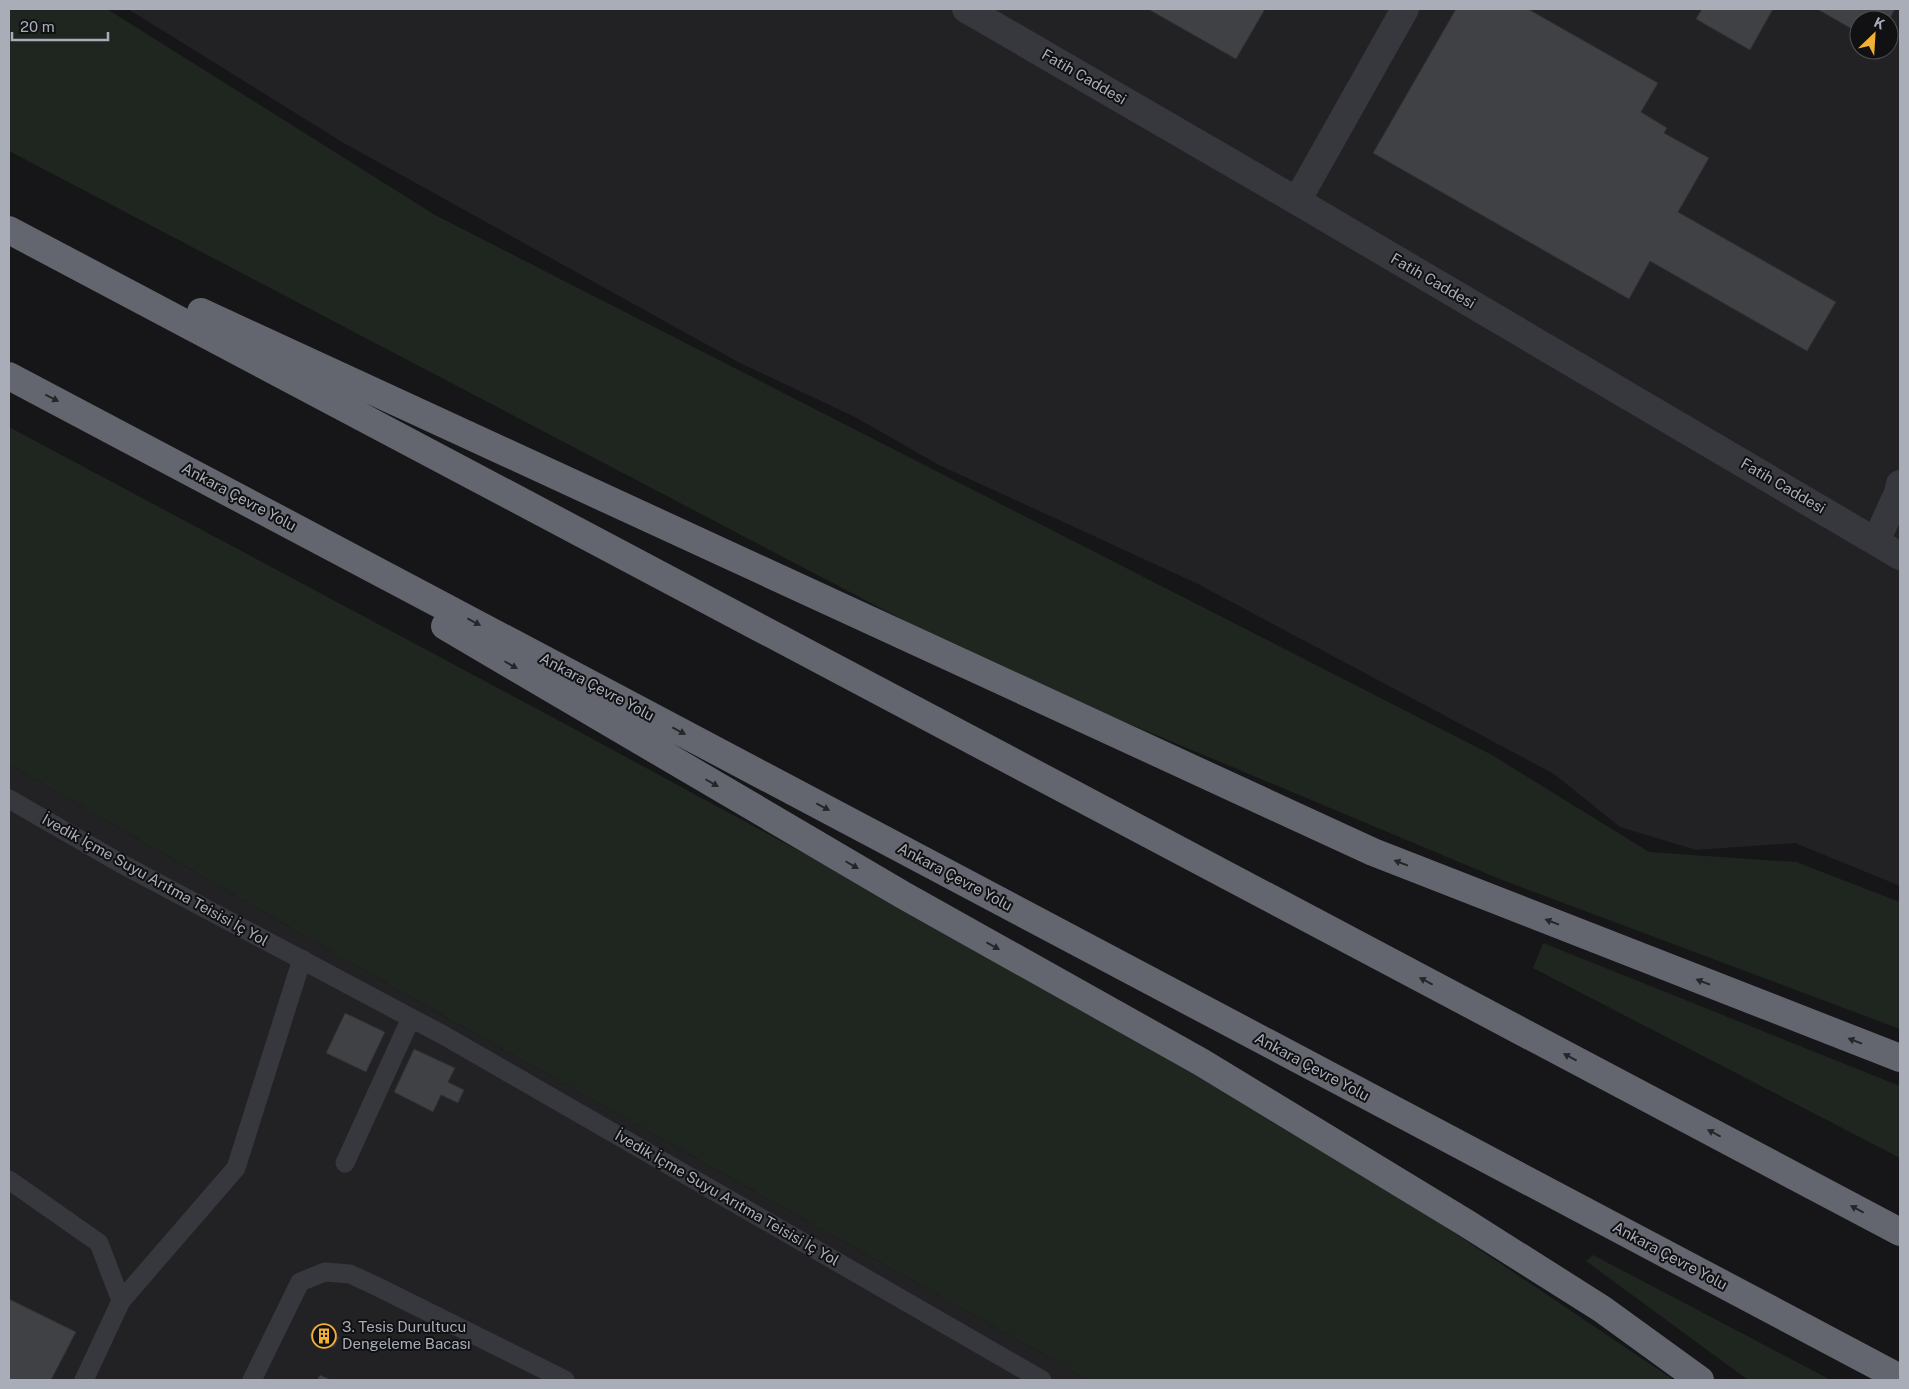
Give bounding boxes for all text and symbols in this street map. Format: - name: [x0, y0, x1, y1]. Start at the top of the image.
- scale bar: [12, 10, 109, 42]
- north arrow: [1849, 10, 1899, 60]
- text: K: [1872, 14, 1887, 33]
- text: 20 m: [20, 18, 55, 35]
- street label: Fatih Caddesi: [1039, 45, 1130, 108]
- street label: Fatih Caddesi: [1388, 249, 1479, 312]
- one-way arrow: [45, 394, 59, 402]
- street label: Fatih Caddesi: [1738, 454, 1829, 517]
- street label: Ankara Çevre Yolu: [179, 459, 299, 534]
- one-way arrow: [467, 618, 481, 626]
- street label: Ankara Çevre Yolu: [537, 649, 657, 724]
- one-way arrow: [505, 661, 518, 670]
- one-way arrow: [673, 726, 686, 735]
- one-way arrow: [705, 778, 718, 787]
- one-way arrow: [816, 803, 830, 811]
- street label: İvedik İçme Suyu Arıtma Teisisi İç Yol: [39, 809, 272, 949]
- street label: Ankara Çevre Yolu: [895, 839, 1015, 914]
- one-way arrow: [1394, 858, 1408, 866]
- one-way arrow: [845, 861, 858, 870]
- one-way arrow: [1544, 918, 1559, 926]
- one-way arrow: [987, 941, 1000, 950]
- one-way arrow: [1419, 977, 1434, 985]
- one-way arrow: [1696, 977, 1711, 985]
- street label: Ankara Çevre Yolu: [1252, 1029, 1372, 1104]
- one-way arrow: [1847, 1037, 1862, 1045]
- one-way arrow: [1563, 1053, 1577, 1061]
- street label: İvedik İçme Suyu Arıtma Teisisi İç Yol: [612, 1125, 843, 1269]
- one-way arrow: [1706, 1129, 1721, 1137]
- one-way arrow: [1850, 1205, 1864, 1213]
- street label: Ankara Çevre Yolu: [1610, 1218, 1730, 1293]
- place label: 3. Tesis Durultucu Dengeleme Bacası: [342, 1318, 471, 1352]
- building icon: 3. Tesis Durultucu Dengeleme Bacası: [311, 1323, 337, 1349]

